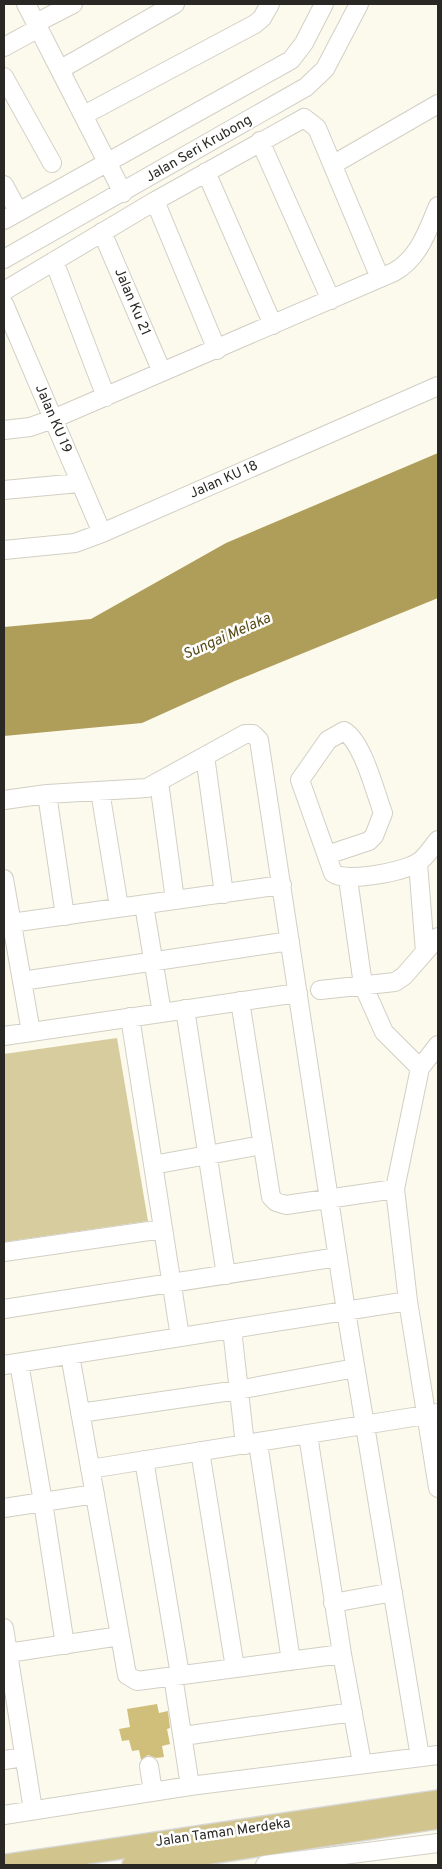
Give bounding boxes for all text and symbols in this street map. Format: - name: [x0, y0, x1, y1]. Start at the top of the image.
- street label: Jalan Seri Krubong: [143, 112, 255, 186]
- street label: Jalan Ku 21: [110, 266, 154, 338]
- street label: Jalan KU 19: [31, 382, 75, 456]
- street label: Jalan KU 18: [187, 457, 261, 503]
- water label: Sungai Melaka: [180, 609, 274, 665]
- street label: Jalan Taman Merdeka: [154, 1815, 292, 1851]

